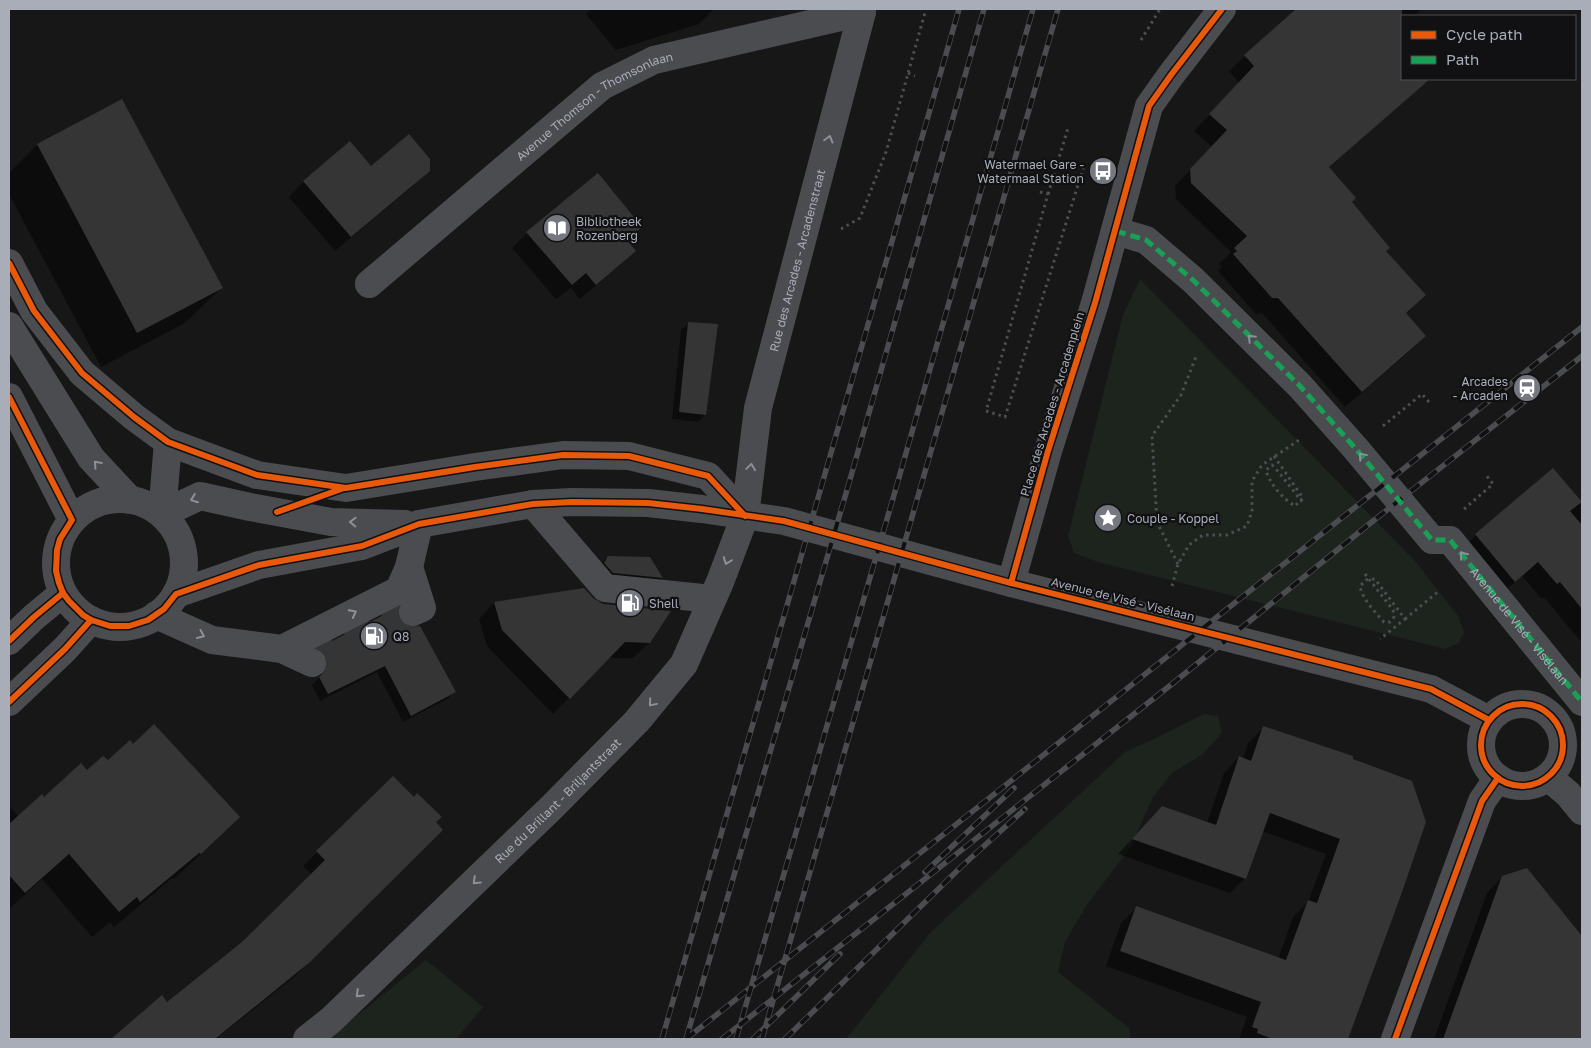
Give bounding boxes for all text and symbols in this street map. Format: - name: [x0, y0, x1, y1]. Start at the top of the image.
- legend: [1401, 15, 1576, 80]
- text: Cycle path: [1446, 25, 1522, 43]
- street label: Avenue Thomson - Thomsonlaan: [513, 48, 674, 163]
- text: Path: [1446, 50, 1479, 68]
- one-way arrow: [823, 135, 834, 144]
- bus stop icon: Watermael Gare - Watermaal Station: [1088, 156, 1118, 186]
- place label: Watermael Gare - Watermaal Station: [977, 157, 1084, 186]
- street label: Rue des Arcades - Arcadenstraat: [766, 167, 828, 353]
- library icon: Bibliotheek Rozenberg: [542, 213, 572, 243]
- place label: Bibliotheek Rozenberg: [576, 214, 642, 243]
- street label: Place des Arcades - Arcadenplein: [1017, 310, 1087, 498]
- one-way arrow: [1248, 335, 1257, 344]
- station icon: Arcades - Arcaden: [1512, 373, 1542, 403]
- place label: Arcades - Arcaden: [1453, 374, 1508, 403]
- one-way arrow: [1359, 453, 1368, 462]
- one-way arrow: [94, 460, 103, 469]
- one-way arrow: [745, 463, 756, 471]
- one-way arrow: [190, 493, 199, 503]
- place icon: Couple - Koppel: [1093, 503, 1123, 533]
- place label: Couple - Koppel: [1127, 511, 1219, 526]
- one-way arrow: [349, 517, 357, 528]
- one-way arrow: [1461, 552, 1469, 561]
- one-way arrow: [723, 556, 734, 565]
- street label: Avenue de Visé - Visélaan: [1467, 564, 1572, 688]
- street label: Avenue de Visé - Visélaan: [1050, 574, 1196, 624]
- fuel station icon: Shell: [615, 588, 645, 618]
- place label: Shell: [649, 596, 679, 611]
- one-way arrow: [348, 609, 357, 619]
- fuel station icon: Q8: [359, 621, 389, 651]
- one-way arrow: [196, 629, 205, 640]
- place label: Q8: [393, 629, 409, 644]
- one-way arrow: [648, 698, 657, 707]
- street label: Rue du Brillant - Briljantstraat: [491, 734, 624, 866]
- one-way arrow: [473, 875, 482, 884]
- one-way arrow: [356, 988, 365, 997]

